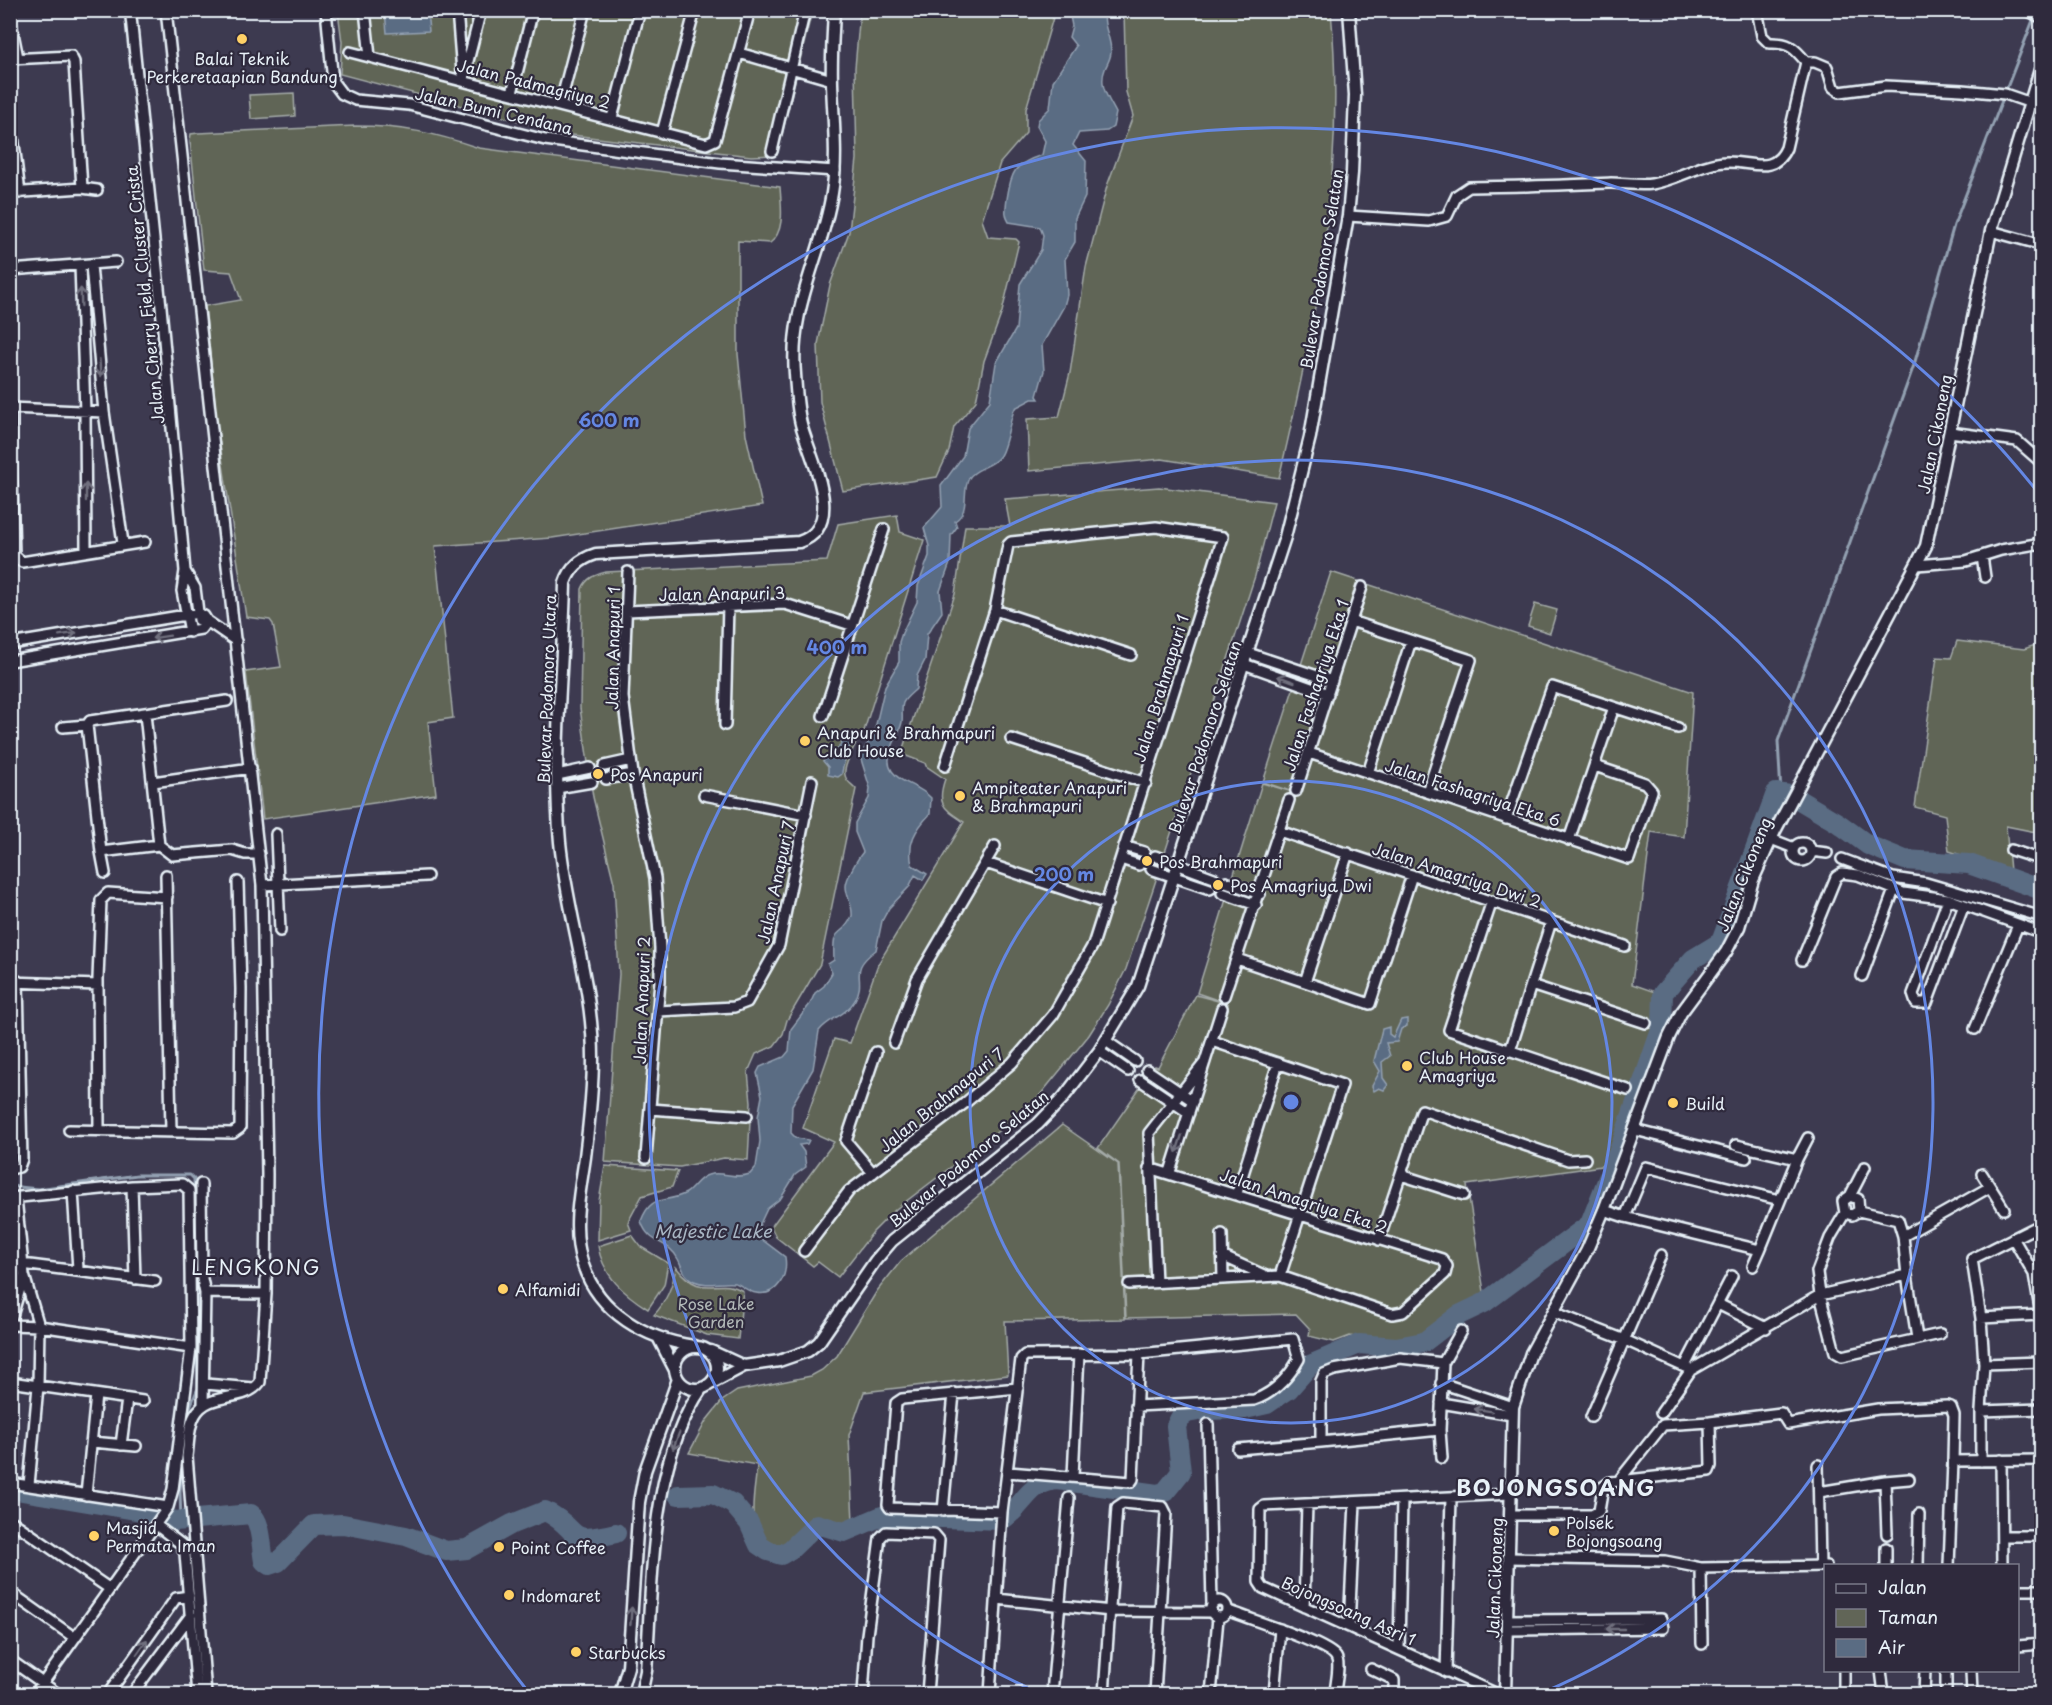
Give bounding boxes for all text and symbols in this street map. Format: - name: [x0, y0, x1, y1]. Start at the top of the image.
- marker: Balai Teknik Perkeretaapian Bandung: [235, 32, 249, 46]
- place label: Balai Teknik Perkeretaapian Bandung: [146, 46, 338, 88]
- street label: Jalan Padmagriya 2: [455, 52, 613, 114]
- street label: Jalan Bumi Cendana: [413, 80, 575, 140]
- street label: Jalan Cherry Field, Cluster Crista: [118, 164, 170, 425]
- street label: Bulevar Podomoro Selatan: [1293, 167, 1349, 371]
- one-way arrow: [75, 287, 87, 307]
- one-way arrow: [95, 357, 106, 377]
- street label: Jalan Cikoneng: [1911, 372, 1957, 496]
- text: 600 m: [578, 406, 640, 433]
- one-way arrow: [80, 482, 92, 502]
- street label: Jalan Anapuri 3: [659, 580, 785, 606]
- street label: Jalan Anapuri 1: [599, 586, 625, 710]
- street label: Bulevar Podomoro Utara: [531, 594, 561, 784]
- street label: Jalan Fashagriya Eka 1: [1276, 596, 1354, 774]
- street label: Jalan Brahmapuri 1: [1126, 611, 1194, 765]
- one-way arrow: [58, 628, 78, 639]
- one-way arrow: [152, 632, 172, 643]
- text: 400 m: [807, 633, 867, 660]
- street label: Bulevar Podomoro Selatan: [1161, 637, 1247, 837]
- one-way arrow: [1277, 672, 1296, 683]
- place label: Anapuri & Brahmapuri Club House: [817, 720, 995, 762]
- marker: Anapuri & Brahmapuri Club House: [798, 734, 812, 748]
- street label: Jalan Fashagriya Eka 6: [1382, 752, 1564, 832]
- place label: Pos Anapuri: [610, 762, 703, 786]
- marker: Pos Anapuri: [591, 767, 605, 781]
- place label: Ampiteater Anapuri & Brahmapuri: [972, 775, 1127, 817]
- marker: Ampiteater Anapuri & Brahmapuri: [953, 789, 967, 803]
- street label: Jalan Cikoneng: [1709, 813, 1777, 935]
- street label: Jalan Anapuri 7: [750, 818, 800, 946]
- street label: Jalan Amagriya Dwi 2: [1369, 835, 1545, 913]
- place label: Pos Brahmapuri: [1159, 849, 1283, 873]
- marker: Pos Brahmapuri: [1140, 854, 1154, 868]
- text: 200 m: [1034, 860, 1094, 887]
- place label: Pos Amagriya Dwi: [1230, 873, 1372, 897]
- marker: Pos Amagriya Dwi: [1211, 878, 1225, 892]
- street label: Jalan Anapuri 2: [627, 936, 655, 1064]
- street label: Jalan Brahmapuri 7: [873, 1041, 1009, 1157]
- place label: Club House Amagriya: [1419, 1045, 1506, 1087]
- marker: Club House Amagriya: [1400, 1059, 1414, 1073]
- street label: Bulevar Podomoro Selatan: [883, 1084, 1053, 1232]
- place label: Build: [1685, 1091, 1725, 1115]
- centre of rings: [1281, 1092, 1301, 1112]
- marker: Build: [1666, 1096, 1680, 1110]
- one-way arrow: [1173, 1134, 1184, 1153]
- street label: Jalan Amagriya Eka 2: [1217, 1161, 1391, 1239]
- water label: Majestic Lake: [654, 1217, 773, 1244]
- district label: LENGKONG: [191, 1252, 321, 1282]
- place label: Alfamidi: [515, 1277, 581, 1301]
- marker: Alfamidi: [496, 1282, 510, 1296]
- park label: Rose Lake Garden: [677, 1291, 755, 1333]
- one-way arrow: [1474, 1404, 1493, 1415]
- one-way arrow: [670, 1431, 681, 1449]
- district label: BOJONGSOANG: [1456, 1470, 1656, 1503]
- place label: Polsek Bojongsoang: [1566, 1510, 1663, 1552]
- place label: Masjid Permata Iman: [106, 1515, 216, 1557]
- street label: Jalan Cikoneng: [1480, 1517, 1508, 1639]
- marker: Polsek Bojongsoang: [1547, 1524, 1561, 1538]
- marker: Masjid Permata Iman: [87, 1529, 101, 1543]
- place label: Point Coffee: [511, 1535, 606, 1559]
- marker: Point Coffee: [492, 1540, 506, 1554]
- legend: [1824, 1564, 2019, 1672]
- street label: Bojongsoang Asri 1: [1278, 1570, 1420, 1650]
- text: Jalan: [1878, 1573, 1927, 1600]
- place label: Indomaret: [521, 1583, 601, 1607]
- marker: Indomaret: [502, 1588, 516, 1602]
- text: Taman: [1878, 1603, 1938, 1630]
- one-way arrow: [626, 1607, 637, 1627]
- one-way arrow: [1605, 1623, 1625, 1635]
- text: Air: [1878, 1633, 1906, 1660]
- one-way arrow: [136, 1639, 148, 1655]
- place label: Starbucks: [588, 1640, 666, 1664]
- marker: Starbucks: [569, 1645, 583, 1659]

